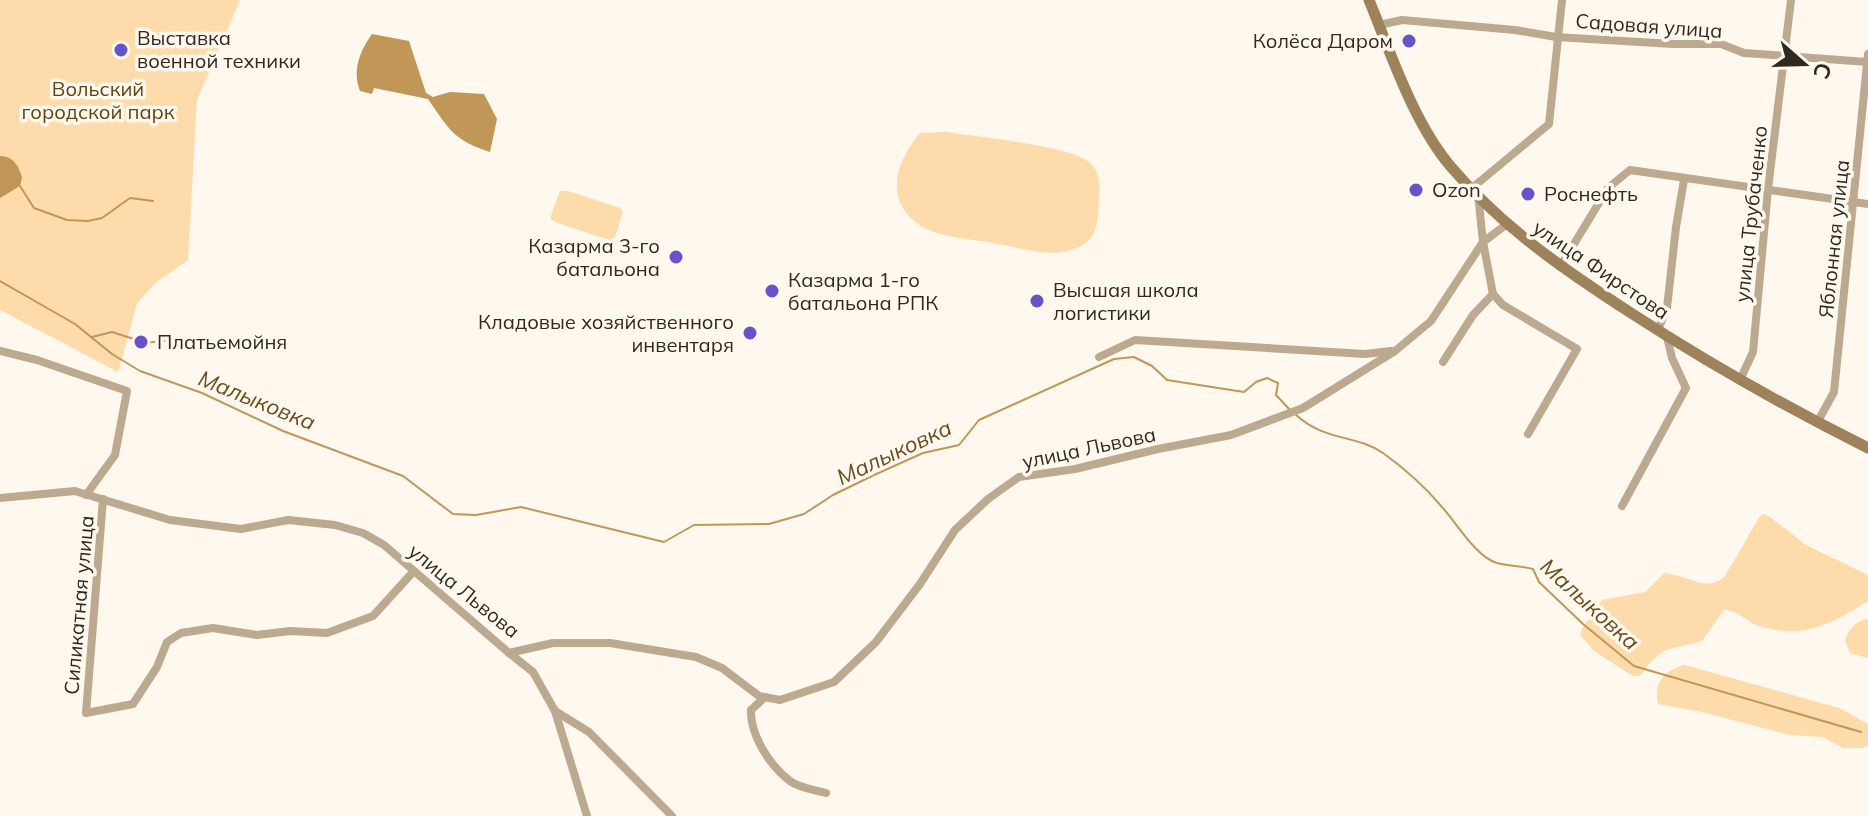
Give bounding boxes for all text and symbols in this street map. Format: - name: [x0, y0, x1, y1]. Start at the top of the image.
- street label: Садовая улица: [1575, 8, 1723, 43]
- north arrow: [1764, 24, 1844, 104]
- place label: Выставка военной техники: [137, 25, 301, 73]
- place label: Колёса Даром: [1253, 28, 1393, 53]
- marker: Колёса Даром: [1400, 32, 1418, 50]
- marker: Выставка военной техники: [112, 41, 130, 59]
- text: С: [1807, 59, 1839, 83]
- park label: Вольский городской парк: [21, 76, 175, 124]
- street label: улица Трубаченко: [1729, 124, 1772, 304]
- street label: Яблонная улица: [1813, 158, 1854, 319]
- place label: Ozon: [1432, 177, 1481, 202]
- marker: Ozon: [1407, 181, 1425, 199]
- place label: Роснефть: [1544, 181, 1638, 206]
- marker: Роснефть: [1519, 185, 1537, 203]
- street label: улица Фирстова: [1528, 215, 1674, 324]
- place label: Казарма 3-го батальона: [528, 233, 660, 281]
- marker: Казарма 3-го батальона: [667, 248, 685, 266]
- place label: Казарма 1-го батальона РПК: [788, 267, 938, 315]
- place label: Высшая школа логистики: [1053, 277, 1199, 325]
- marker: Казарма 1-го батальона РПК: [763, 282, 781, 300]
- marker: Высшая школа логистики: [1028, 292, 1046, 310]
- place label: Кладовые хозяйственного инвентаря: [478, 309, 734, 357]
- marker: Кладовые хозяйственного инвентаря: [741, 324, 759, 342]
- place label: Платьемойня: [157, 329, 287, 354]
- marker: Платьемойня: [132, 333, 150, 351]
- water label: Малыковка: [194, 364, 320, 436]
- water label: Малыковка: [832, 413, 956, 491]
- street label: улица Львова: [1020, 421, 1158, 474]
- street label: Силикатная улица: [58, 514, 99, 696]
- street label: улица Львова: [404, 538, 525, 643]
- water label: Малыковка: [1535, 552, 1645, 656]

